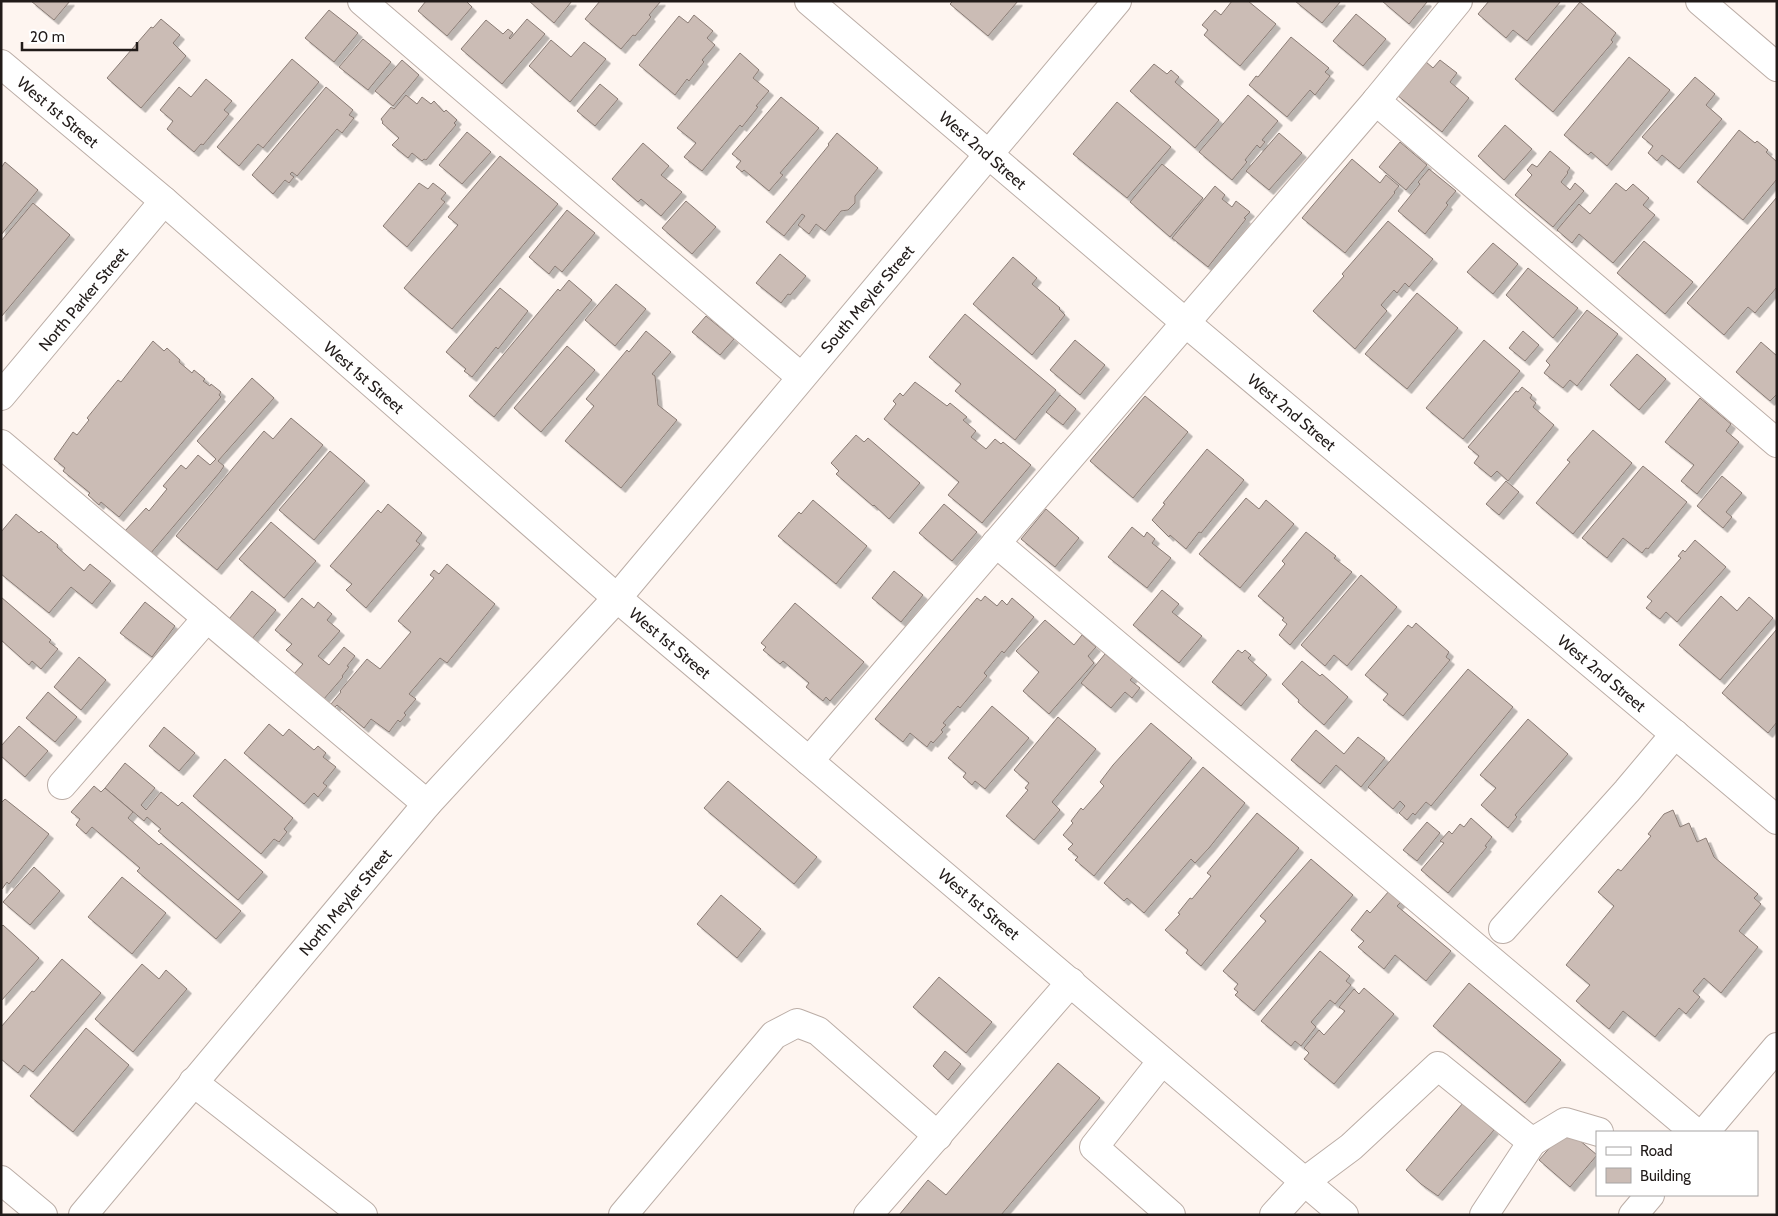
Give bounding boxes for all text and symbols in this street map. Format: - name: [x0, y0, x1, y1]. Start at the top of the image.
- scale bar: [22, 20, 138, 52]
- text: 20 m: [30, 28, 65, 46]
- street label: West 1st Street: [13, 73, 103, 152]
- street label: West 2nd Street: [935, 107, 1031, 194]
- street label: South Meyler Street: [817, 241, 918, 357]
- street label: North Parker Street: [35, 243, 133, 355]
- street label: West 1st Street: [320, 337, 408, 418]
- street label: West 2nd Street: [1244, 370, 1340, 455]
- street label: West 1st Street: [625, 604, 715, 683]
- street label: West 2nd Street: [1554, 631, 1650, 716]
- street label: North Meyler Street: [295, 845, 396, 959]
- street label: West 1st Street: [934, 865, 1024, 944]
- legend: [1596, 1131, 1758, 1196]
- text: Road: [1640, 1142, 1673, 1160]
- text: Building: [1640, 1167, 1691, 1185]

